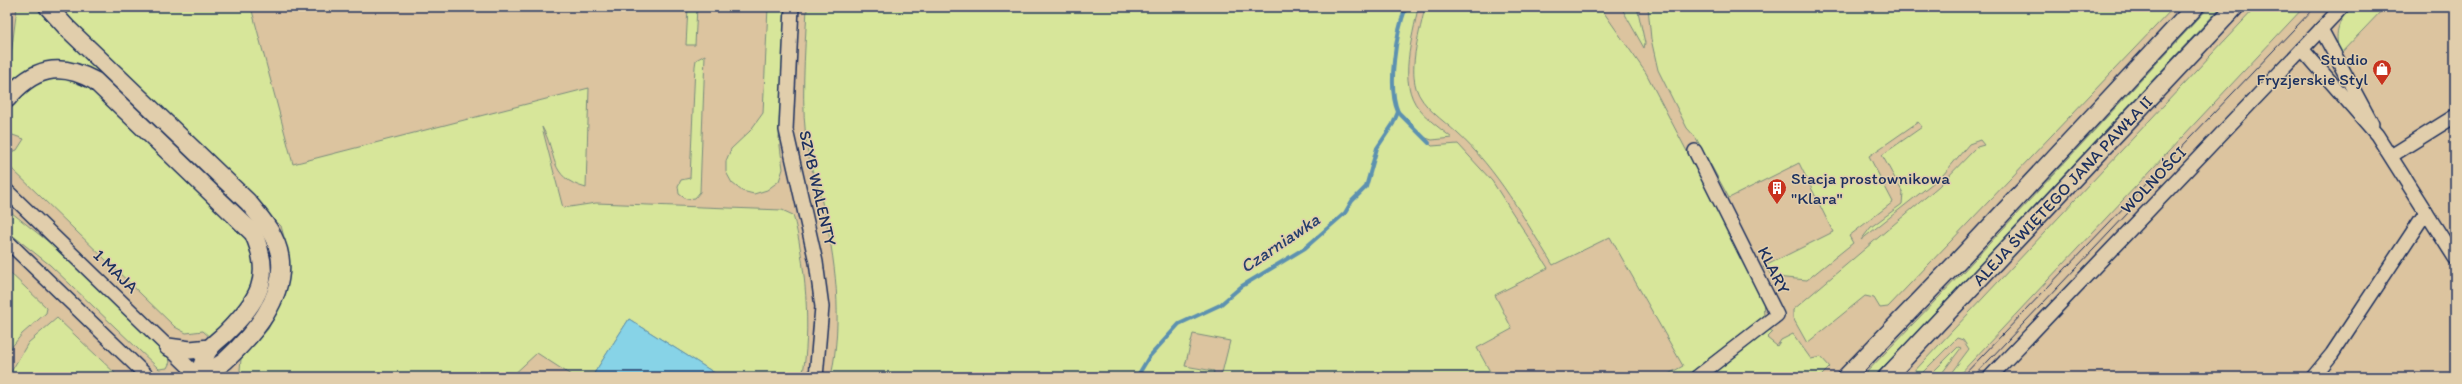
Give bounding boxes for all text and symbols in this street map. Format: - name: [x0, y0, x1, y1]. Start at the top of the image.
- place label: Studio Fryzjerskie Styl: [2257, 49, 2368, 89]
- shop icon: Studio Fryzjerskie Styl: [2371, 58, 2393, 86]
- street label: ALEJA ŚWIĘTEGO JANA PAWŁA II: [1968, 91, 2156, 290]
- street label: SZYB WALENTY: [795, 128, 841, 248]
- street label: WOLNOŚCI: [2116, 142, 2190, 218]
- place label: Stacja prostownikowa "Klara": [1791, 168, 1950, 208]
- building icon: Stacja prostownikowa "Klara": [1766, 177, 1788, 205]
- water label: Czarniawka: [1236, 208, 1324, 278]
- street label: KLARY: [1754, 243, 1795, 297]
- street label: 1 MAJA: [89, 245, 143, 297]

